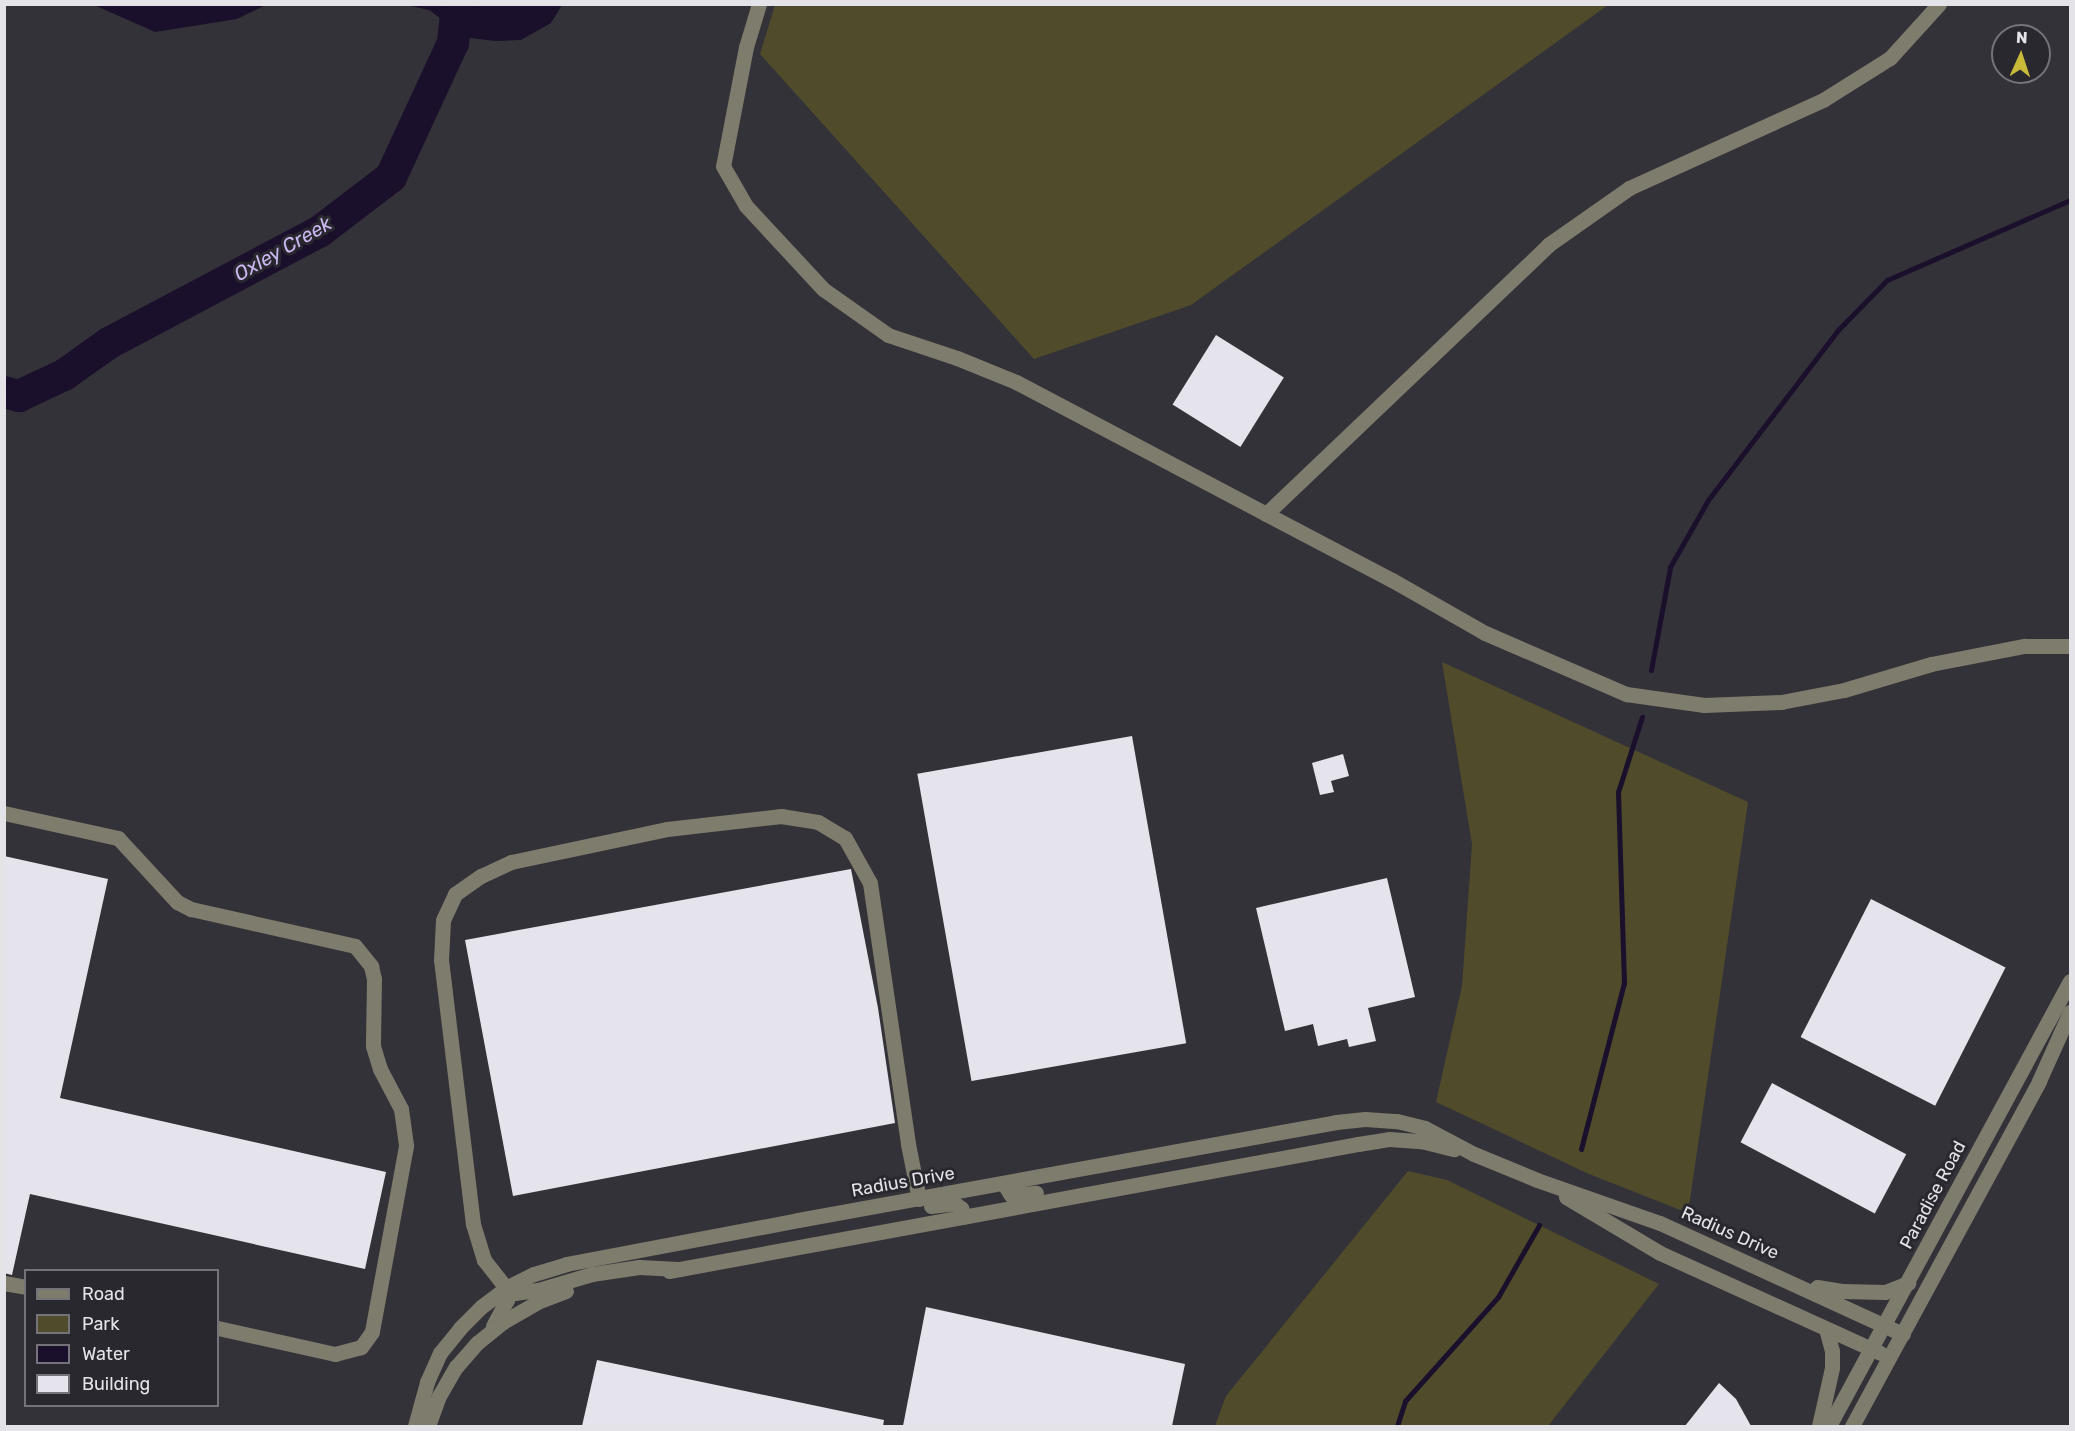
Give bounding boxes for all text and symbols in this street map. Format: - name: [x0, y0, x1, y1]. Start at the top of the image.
- north arrow: [1991, 24, 2051, 84]
- text: N: [2016, 28, 2028, 47]
- water label: Oxley Creek: [230, 211, 336, 287]
- street label: Paradise Road: [1895, 1137, 1971, 1253]
- street label: Radius Drive: [850, 1162, 956, 1202]
- street label: Radius Drive: [1678, 1202, 1782, 1264]
- legend: [24, 1269, 219, 1407]
- text: Road: [82, 1283, 125, 1305]
- text: Park: [82, 1313, 119, 1335]
- text: Water: [82, 1343, 130, 1365]
- text: Building: [82, 1373, 150, 1395]

